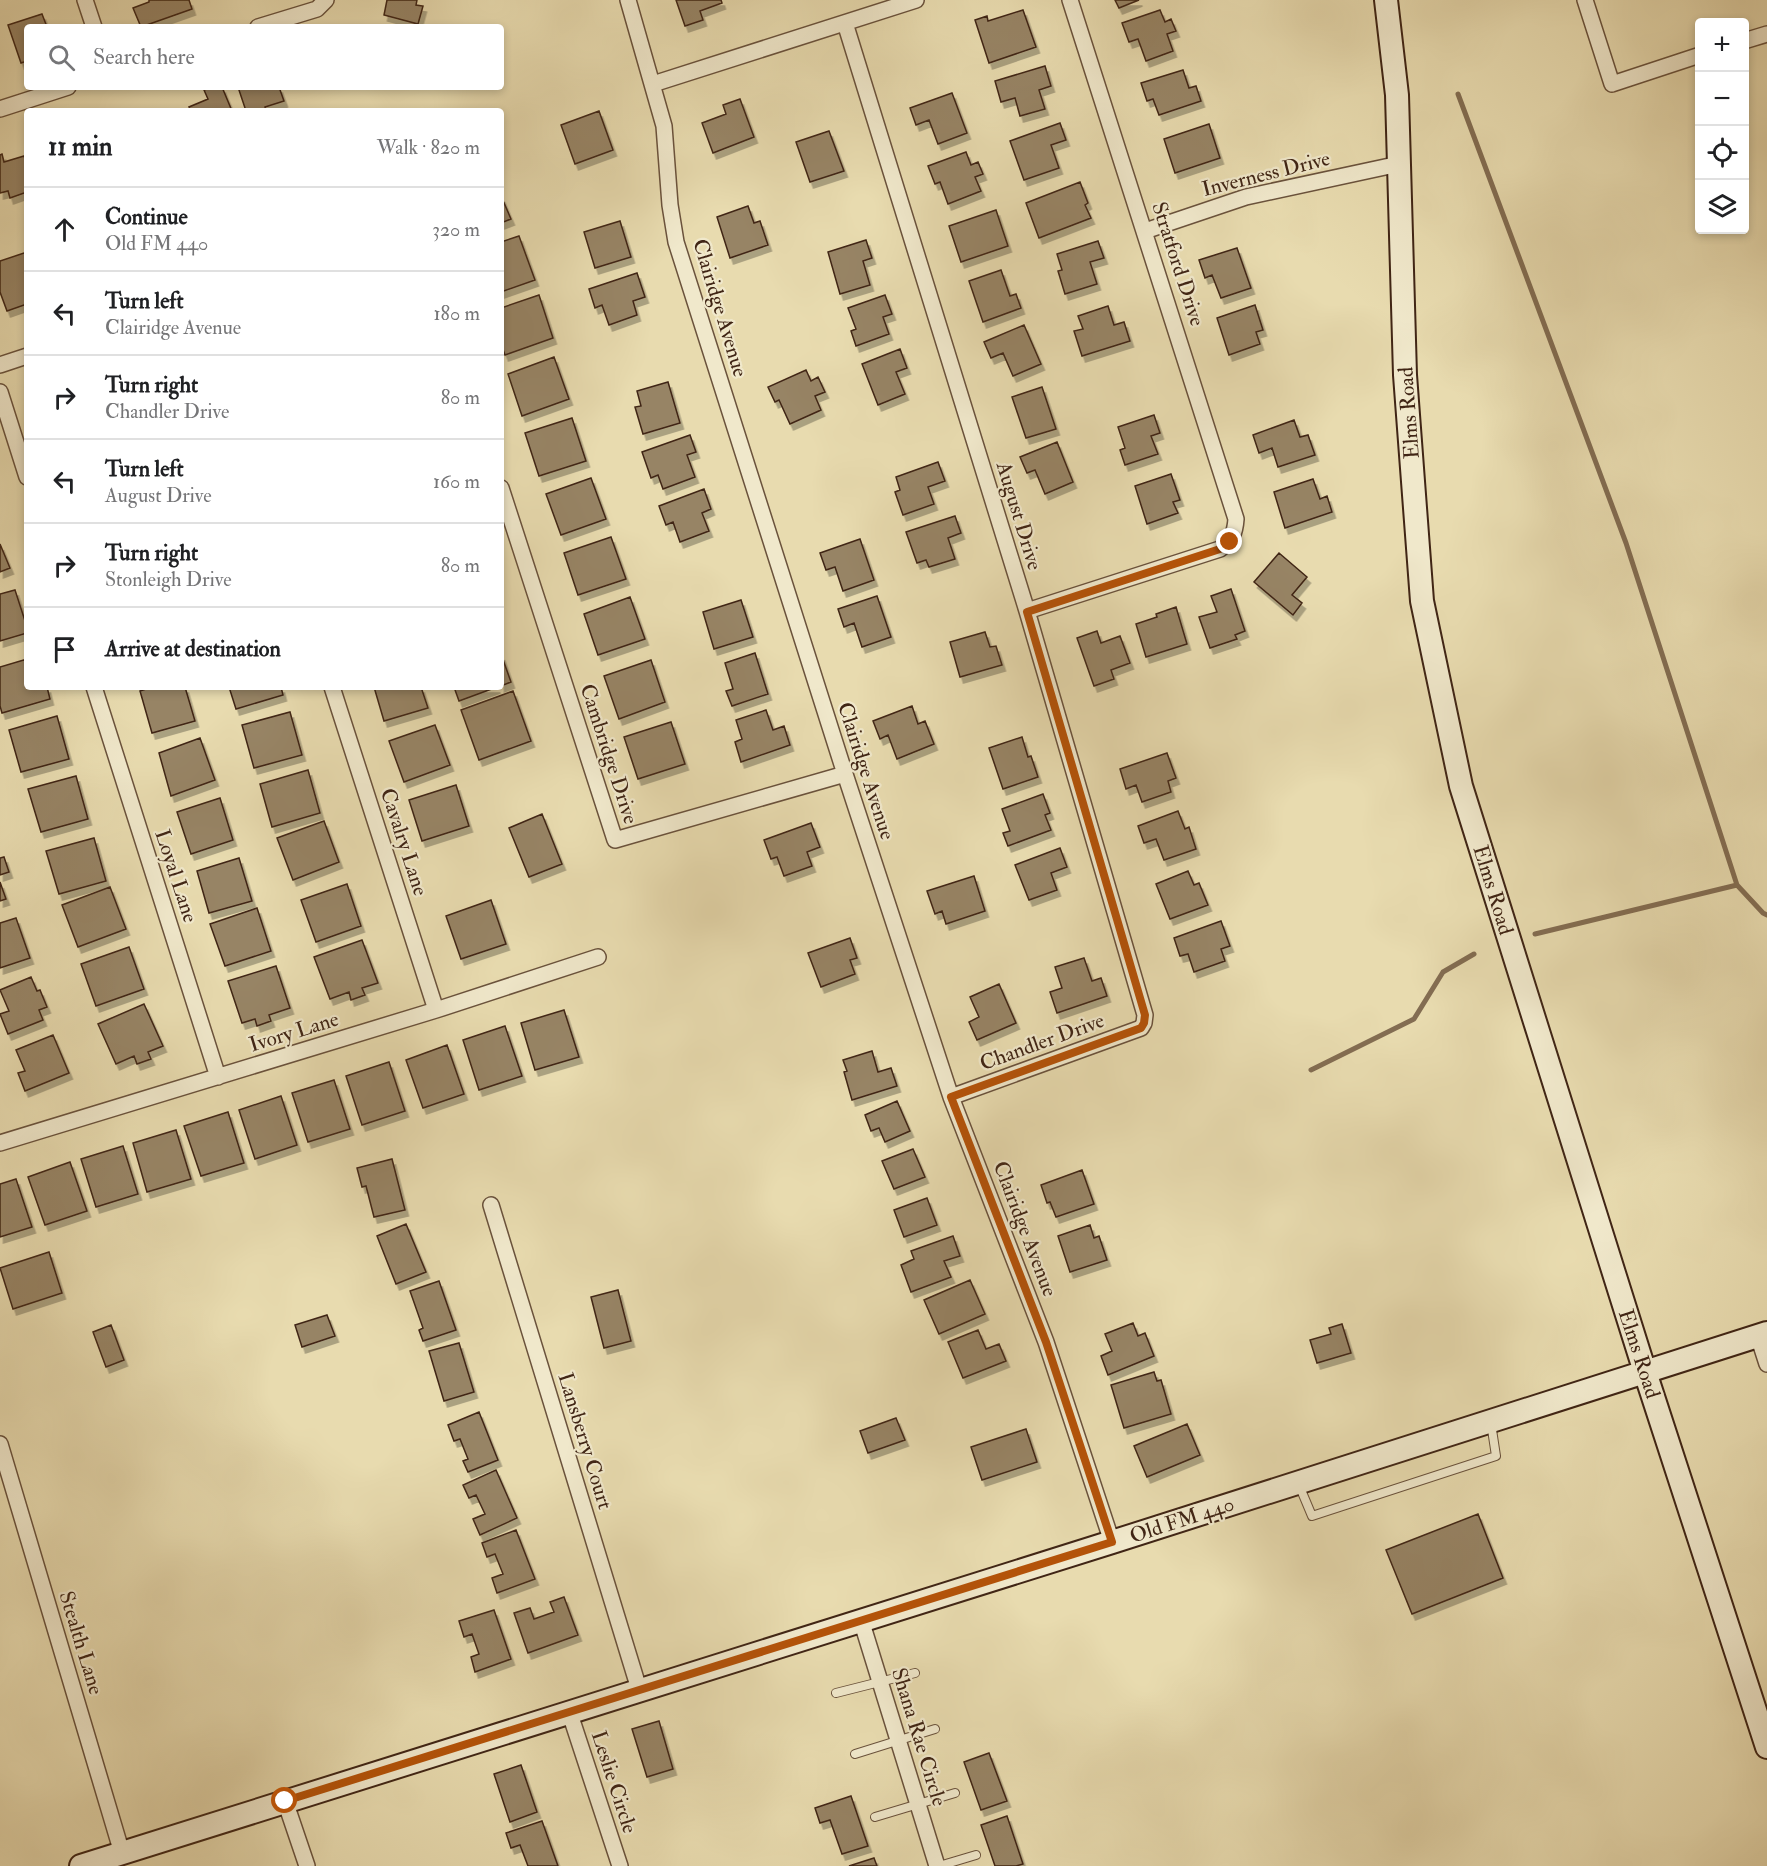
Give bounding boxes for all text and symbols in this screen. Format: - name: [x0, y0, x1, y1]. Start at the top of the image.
- map controls: [1695, 18, 1749, 234]
- button: +: [1695, 18, 1749, 72]
- search box: [24, 24, 504, 90]
- icon: search: [45, 41, 78, 74]
- text: Search here: [93, 43, 195, 71]
- button: −: [1695, 72, 1749, 126]
- button: locate: [1695, 126, 1749, 180]
- text: 11 min: [48, 131, 113, 163]
- text: Walk · 820 m: [377, 135, 480, 160]
- street label: Inverness Drive: [1199, 145, 1333, 203]
- button: layers: [1695, 180, 1749, 234]
- street label: Stratford Drive: [1145, 198, 1211, 330]
- text: Continue: [105, 203, 188, 231]
- icon: ahead: [48, 213, 81, 246]
- text: 320 m: [432, 217, 480, 242]
- text: Old FM 440: [105, 231, 208, 256]
- street label: Clairidge Avenue: [686, 236, 754, 381]
- text: Turn left: [105, 287, 184, 315]
- icon: left: [48, 297, 81, 330]
- text: 180 m: [433, 301, 480, 326]
- text: Clairidge Avenue: [105, 315, 241, 340]
- street label: Elms Road: [1392, 365, 1426, 460]
- text: Turn right: [105, 371, 198, 399]
- icon: right: [48, 381, 81, 414]
- text: 80 m: [441, 385, 480, 410]
- text: Chandler Drive: [105, 399, 229, 424]
- text: Turn left: [105, 455, 184, 483]
- street label: August Drive: [989, 458, 1048, 574]
- icon: left: [48, 465, 81, 498]
- text: 160 m: [433, 469, 480, 494]
- text: August Drive: [105, 483, 212, 508]
- route end: [1216, 528, 1242, 554]
- text: Turn right: [105, 539, 198, 567]
- icon: right: [48, 549, 81, 582]
- text: 80 m: [441, 553, 480, 578]
- text: Stonleigh Drive: [105, 567, 232, 592]
- icon: arrive: [48, 633, 81, 666]
- text: Arrive at destination: [105, 635, 281, 663]
- street label: Cambridge Drive: [574, 681, 644, 828]
- street label: Clairidge Avenue: [831, 699, 901, 843]
- street label: Cavalry Lane: [374, 785, 434, 899]
- street label: Loyal Lane: [148, 826, 204, 926]
- street label: Elms Road: [1467, 842, 1520, 939]
- street label: Ivory Lane: [246, 1006, 342, 1058]
- street label: Chandler Drive: [976, 1007, 1108, 1077]
- street label: Clairidge Avenue: [987, 1157, 1063, 1301]
- street label: Elms Road: [1612, 1306, 1666, 1403]
- street label: Lansberry Court: [551, 1370, 619, 1513]
- street label: Old FM 440: [1126, 1490, 1238, 1550]
- street label: Stealth Lane: [52, 1588, 110, 1698]
- street label: Shana Rae Circle: [885, 1665, 953, 1810]
- street label: Leslie Circle: [585, 1727, 643, 1837]
- route start: [271, 1787, 297, 1813]

